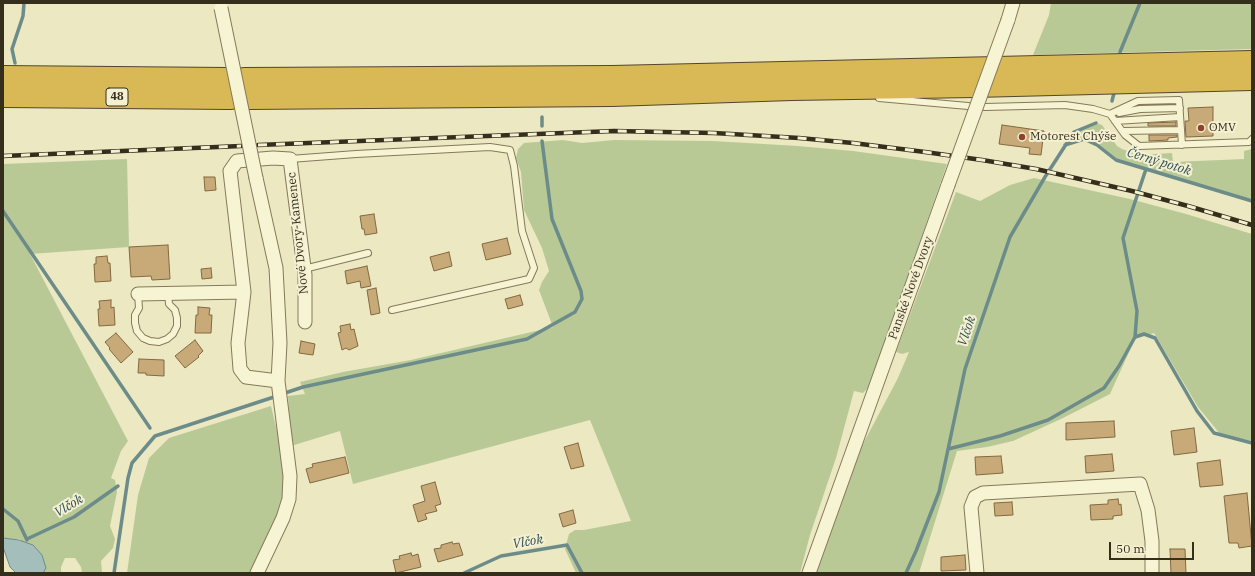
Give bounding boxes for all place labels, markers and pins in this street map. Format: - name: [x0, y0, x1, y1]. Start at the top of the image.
- place label: OMV: [1209, 121, 1236, 135]
- marker: OMV: [1196, 123, 1206, 133]
- place label: Motorest Chýše: [1030, 130, 1116, 144]
- marker: Motorest Chýše: [1017, 132, 1027, 142]

